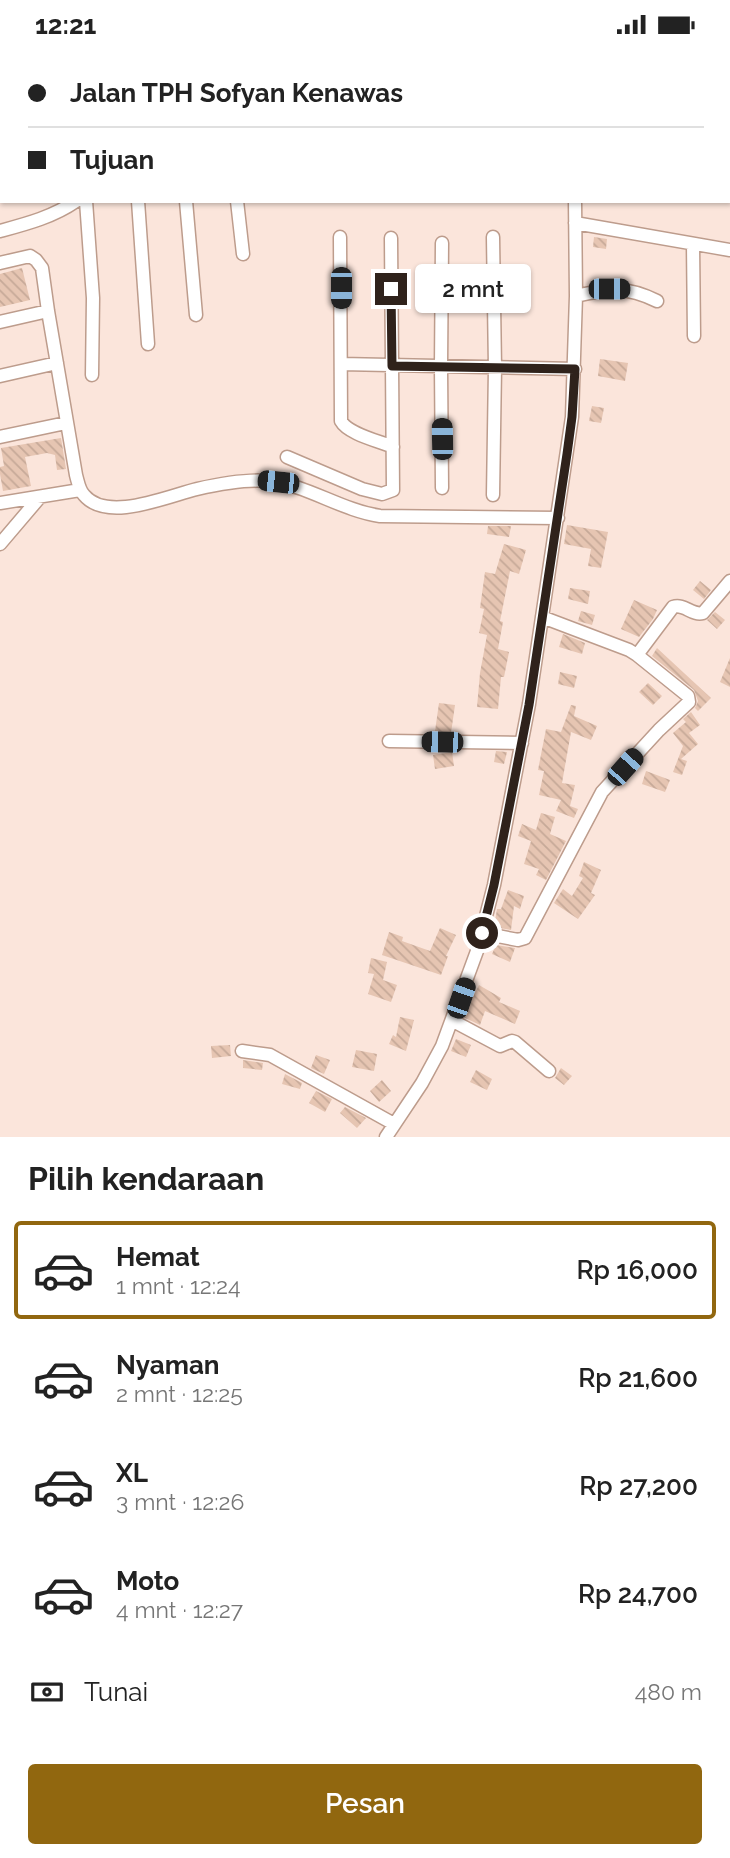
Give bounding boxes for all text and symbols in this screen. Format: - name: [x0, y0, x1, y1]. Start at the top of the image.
- text: 12:21: [35, 10, 96, 40]
- text: Jalan TPH Sofyan Kenawas: [70, 78, 403, 108]
- text: Tujuan: [70, 145, 154, 175]
- callout: 2 mnt: [416, 265, 531, 313]
- car: [331, 267, 352, 309]
- route end: [375, 273, 407, 305]
- text: 2 mnt: [442, 275, 504, 302]
- car: [589, 279, 631, 300]
- car: [432, 418, 453, 460]
- car: [257, 469, 300, 495]
- car: [421, 731, 464, 753]
- car: [604, 744, 647, 790]
- route start: [466, 917, 498, 949]
- car: [445, 975, 478, 1021]
- text: Pilih kendaraan: [28, 1160, 264, 1197]
- icon: car: [32, 1239, 95, 1302]
- text: Hemat: [116, 1242, 200, 1272]
- text: Rp 16,000: [577, 1255, 698, 1285]
- text: 1 mnt · 12:24: [116, 1272, 241, 1299]
- icon: car: [32, 1347, 95, 1410]
- text: Nyaman: [116, 1350, 220, 1380]
- text: Rp 21,600: [578, 1363, 698, 1393]
- text: 2 mnt · 12:25: [116, 1380, 243, 1407]
- icon: car: [32, 1455, 95, 1518]
- text: XL: [116, 1458, 148, 1488]
- text: Rp 27,200: [579, 1471, 698, 1501]
- text: 3 mnt · 12:26: [116, 1488, 244, 1515]
- icon: car: [32, 1563, 95, 1626]
- text: Moto: [116, 1566, 179, 1596]
- text: Rp 24,700: [578, 1579, 698, 1609]
- text: 4 mnt · 12:27: [116, 1596, 243, 1623]
- icon: cash: [28, 1673, 66, 1711]
- text: Tunai: [84, 1677, 148, 1707]
- text: 480 m: [635, 1678, 702, 1705]
- button: Pesan: [28, 1764, 702, 1844]

